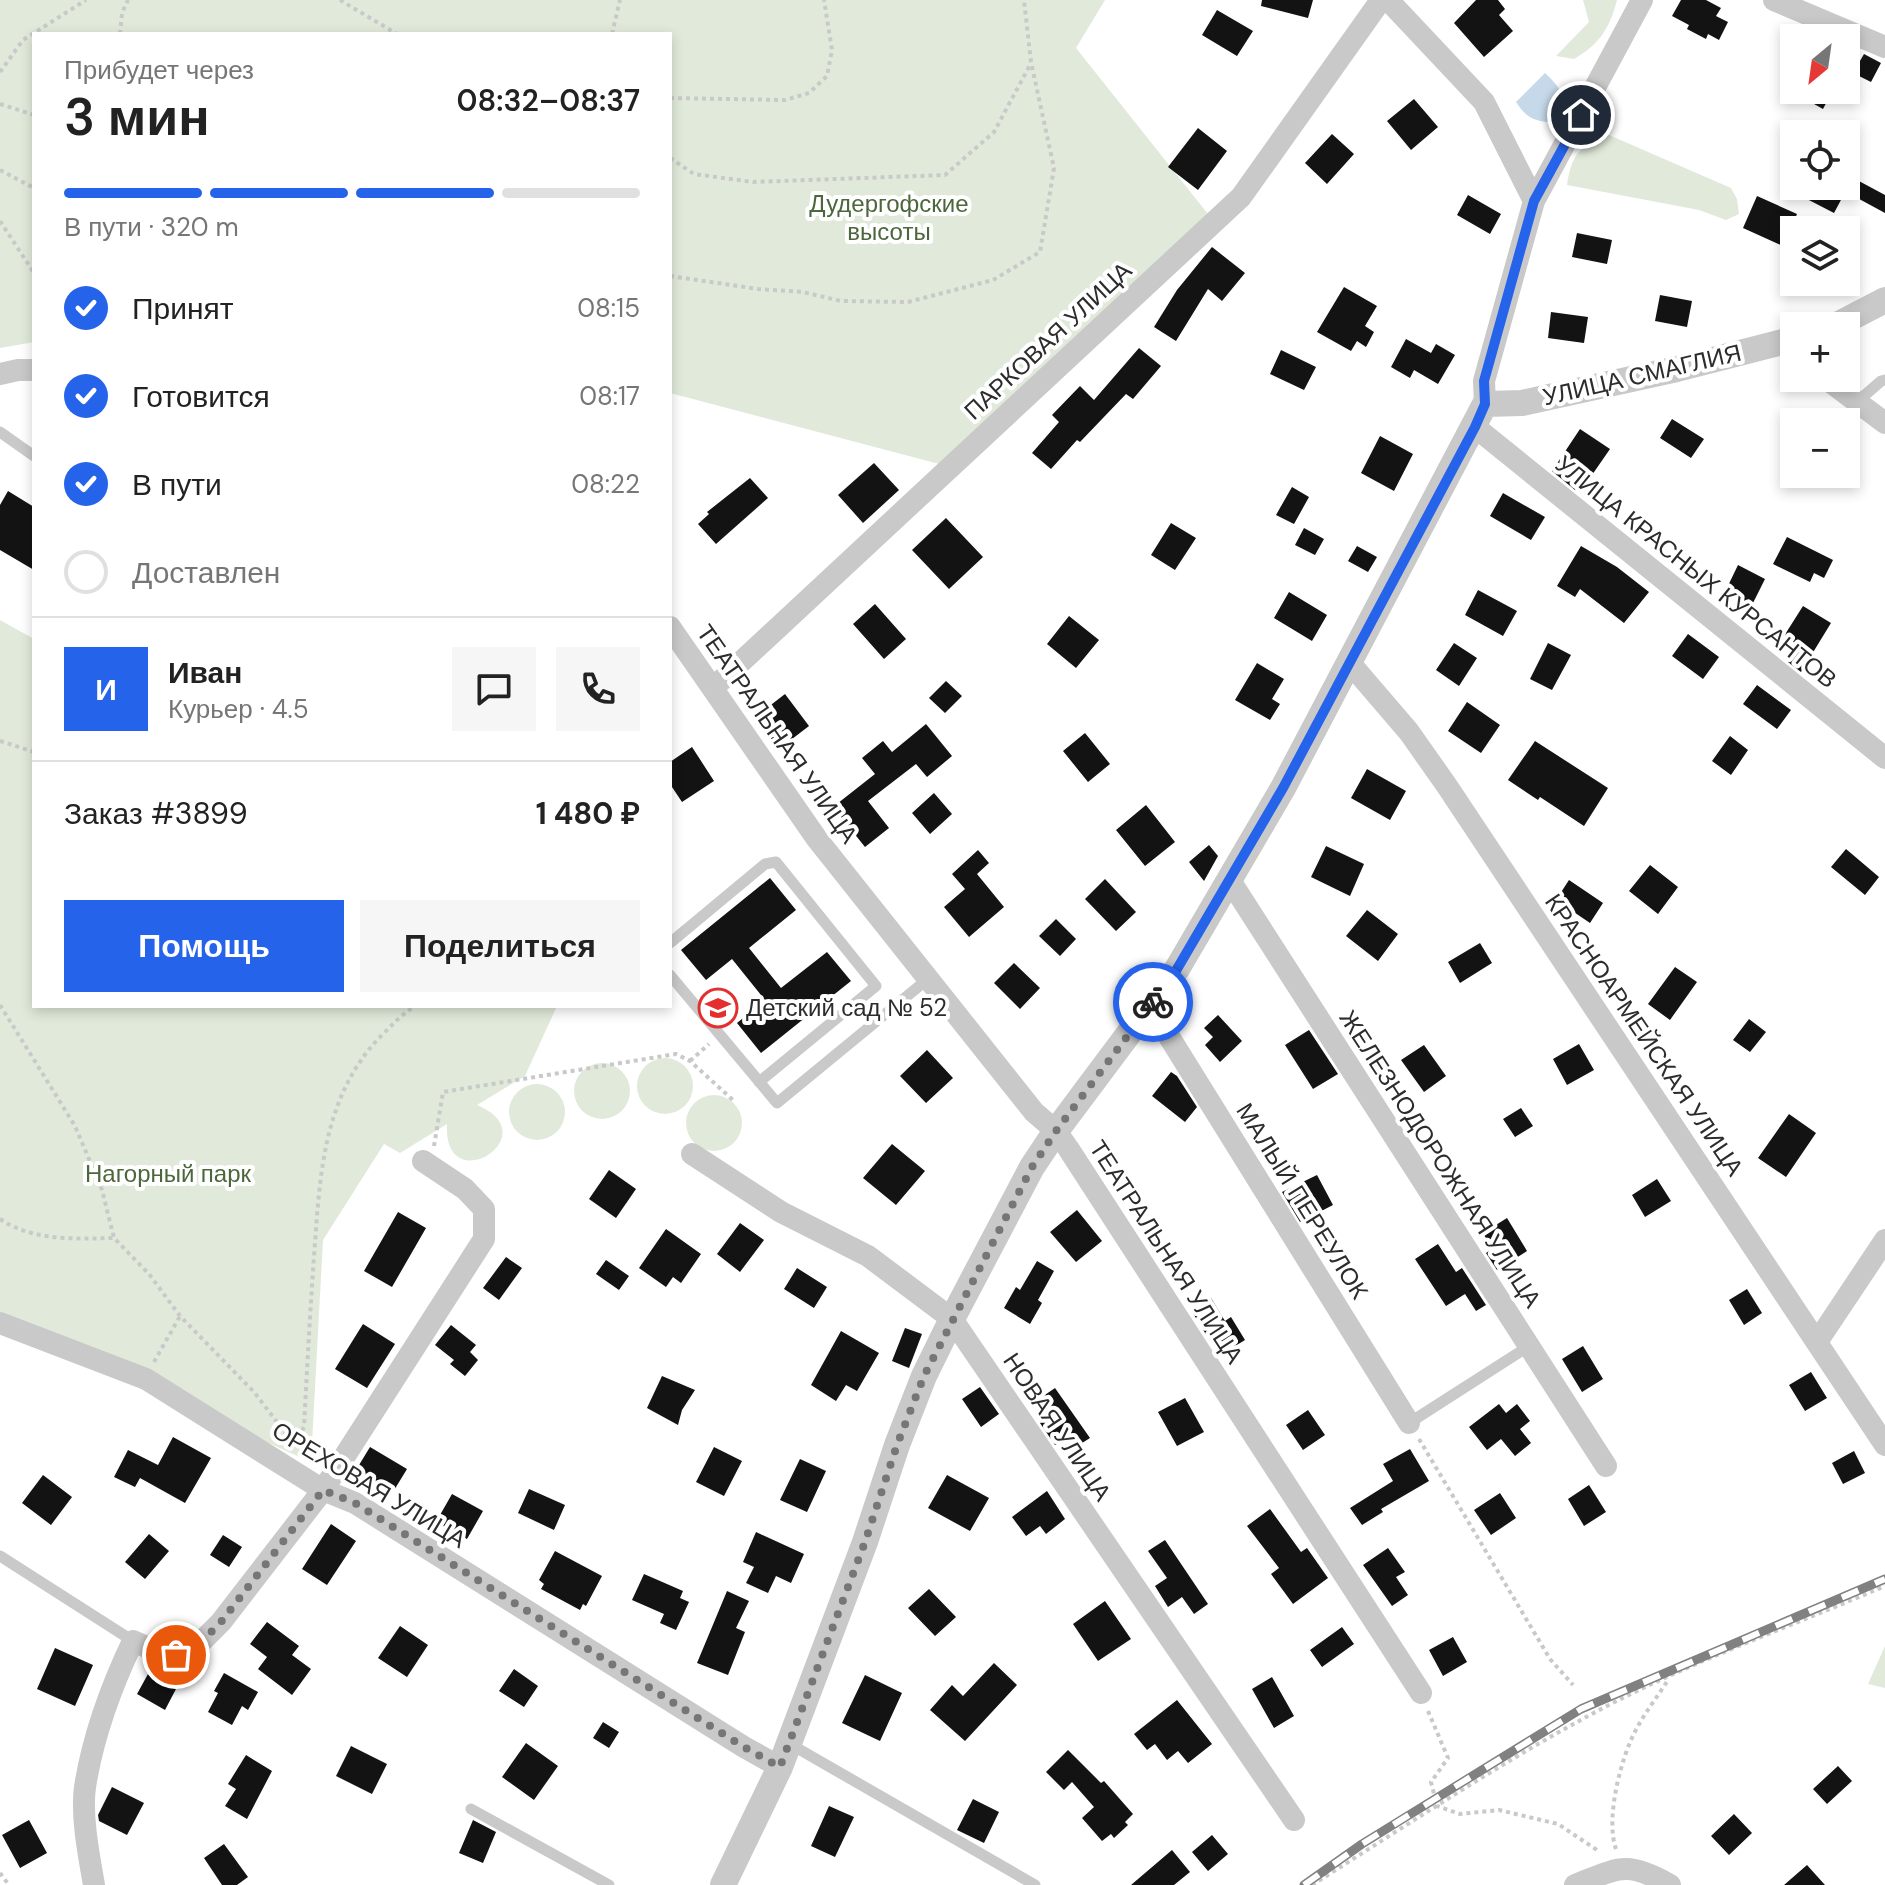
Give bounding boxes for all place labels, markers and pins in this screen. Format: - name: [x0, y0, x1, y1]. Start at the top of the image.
- pin: [1547, 81, 1615, 149]
- school or university icon: Детский сад № 52: [697, 987, 739, 1029]
- place label: Детский сад № 52: [746, 992, 947, 1023]
- pin: [142, 1621, 210, 1689]

